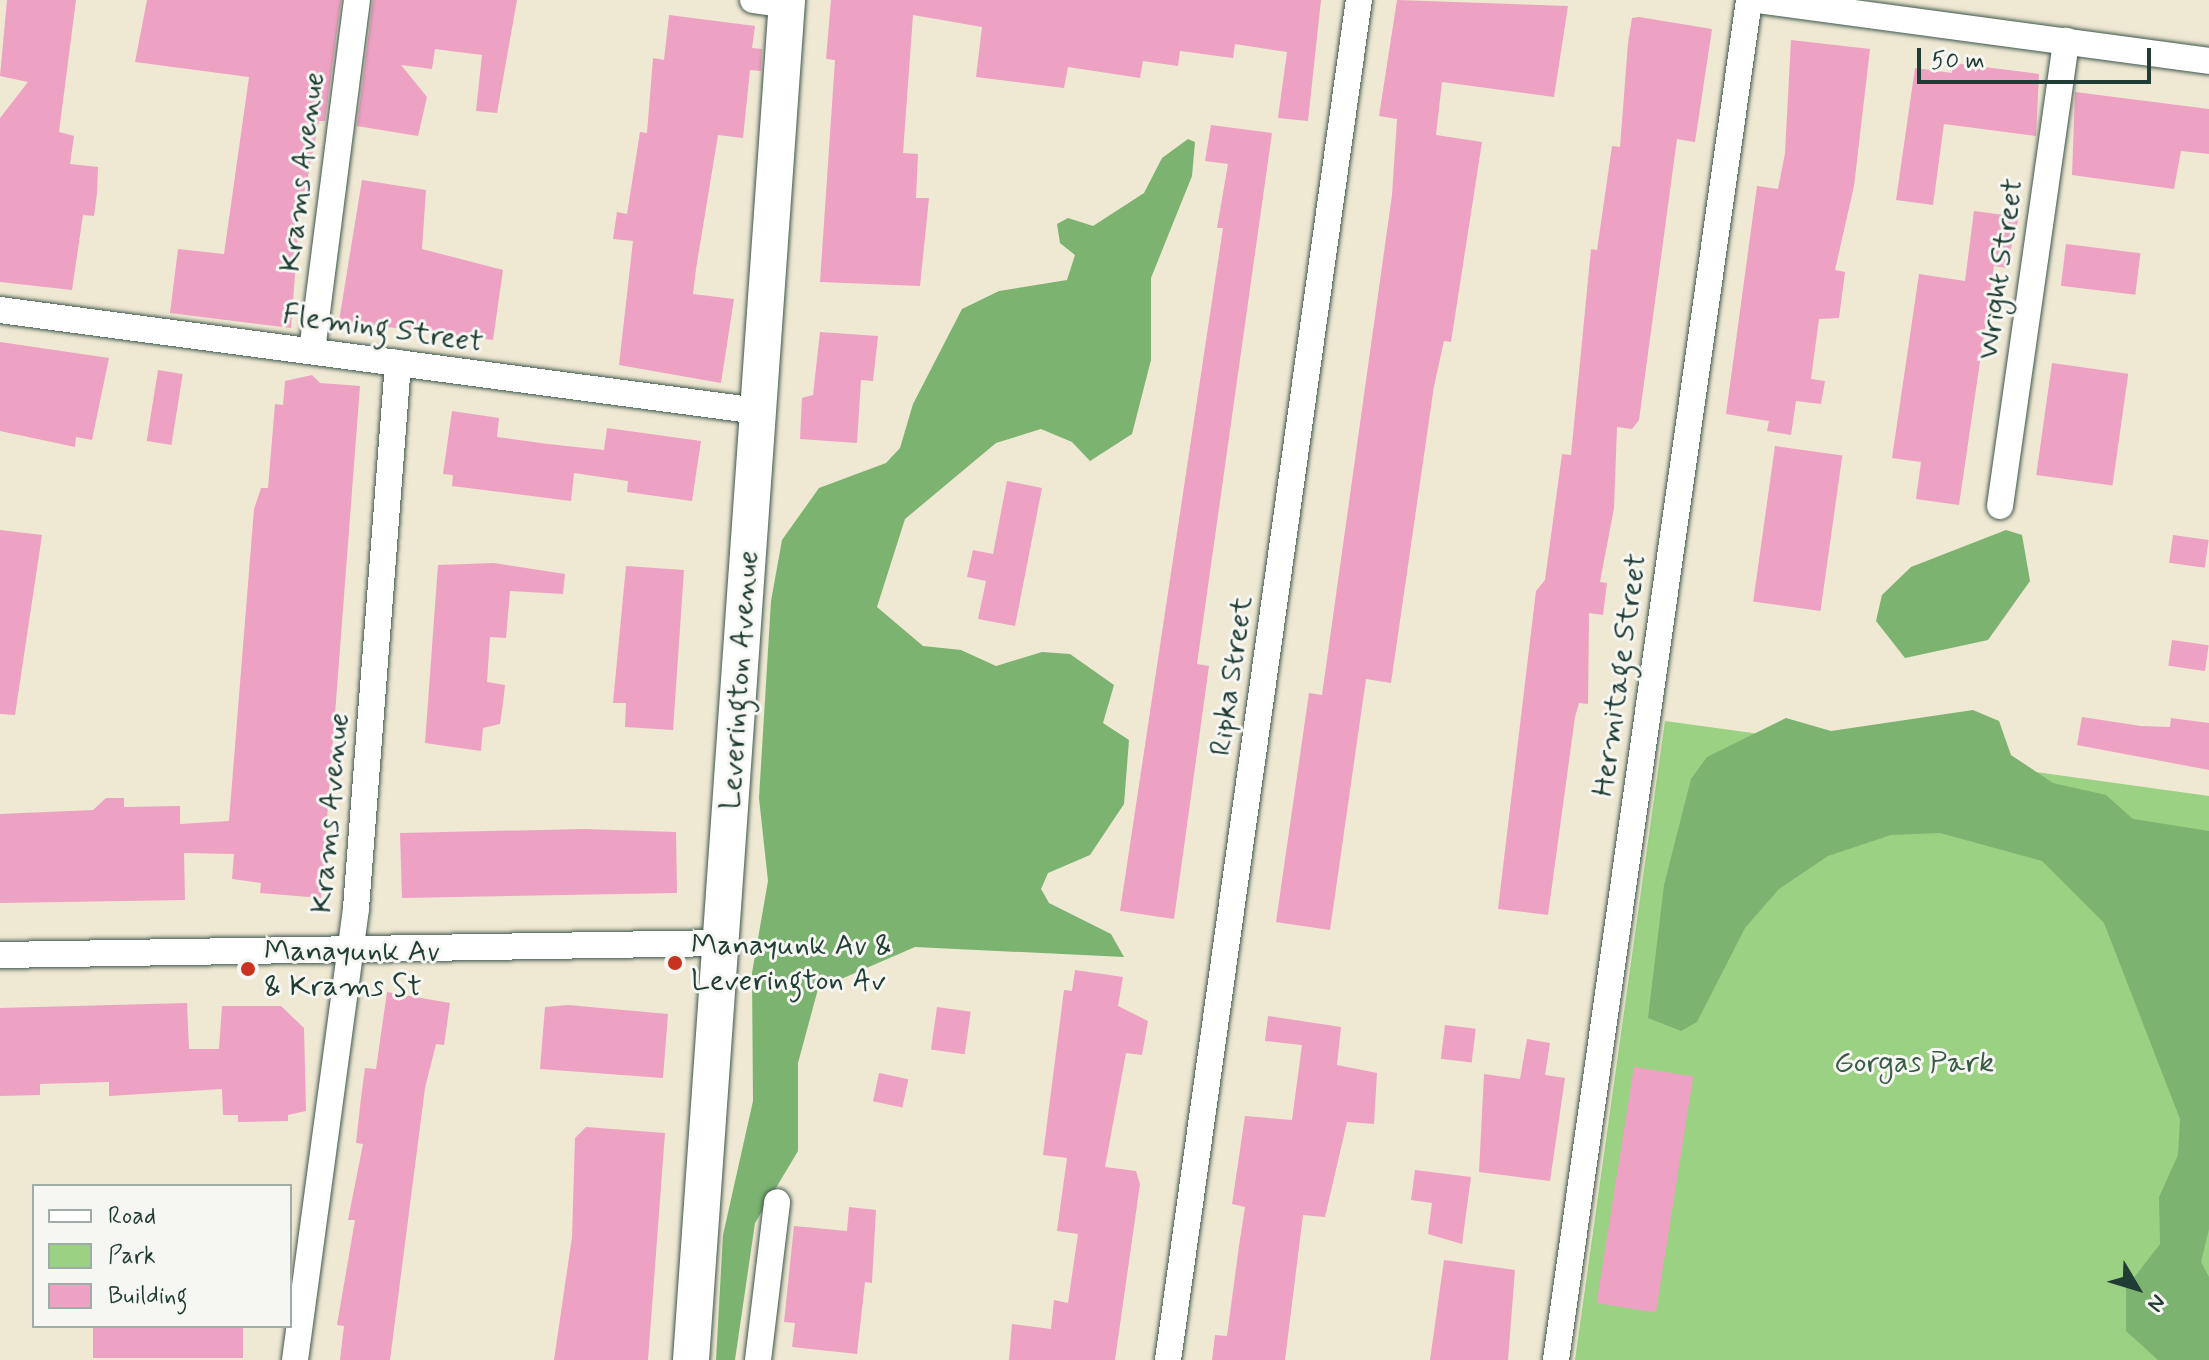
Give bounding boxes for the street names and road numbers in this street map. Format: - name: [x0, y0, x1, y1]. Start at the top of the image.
- street label: Krams Avenue: [273, 72, 333, 272]
- street label: Wright Street: [1971, 177, 2031, 361]
- street label: Fleming Street: [281, 297, 485, 361]
- street label: Leverington Avenue: [713, 552, 767, 808]
- street label: Hermitage Street: [1585, 552, 1655, 798]
- street label: Ripka Street: [1203, 594, 1261, 758]
- street label: Krams Avenue: [304, 713, 358, 913]

